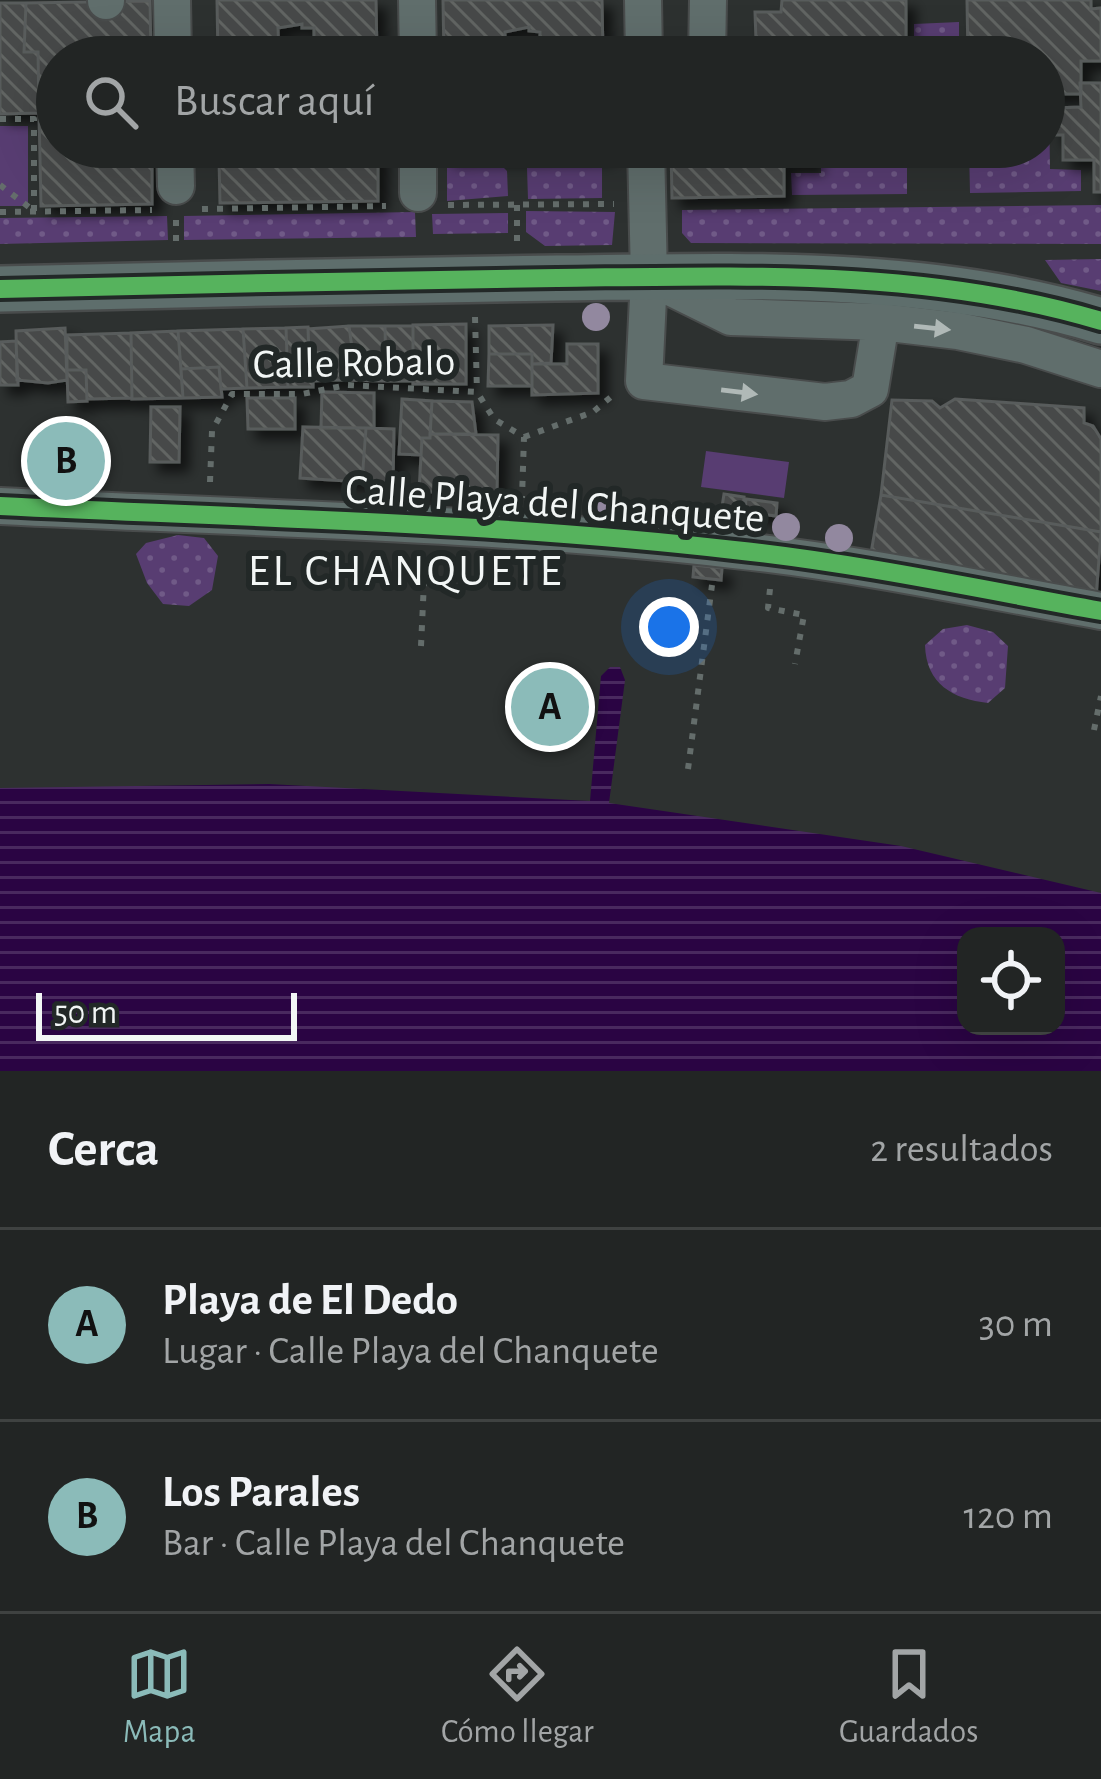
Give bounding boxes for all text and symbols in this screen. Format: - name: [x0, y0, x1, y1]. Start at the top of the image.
- search box: [36, 36, 1065, 168]
- icon: search: [78, 69, 144, 135]
- text: Buscar aquí: [174, 79, 374, 124]
- one-way arrow: [914, 319, 951, 338]
- street label: Calle Robalo: [252, 340, 456, 386]
- one-way arrow: [721, 383, 758, 402]
- pin: B: [27, 416, 105, 506]
- street label: Calle Playa del Chanquete: [344, 468, 766, 540]
- district label: EL CHANQUETE: [248, 549, 564, 594]
- your location: [639, 597, 699, 657]
- pin: A: [511, 662, 589, 752]
- map controls: [957, 927, 1065, 1035]
- button: locate: [957, 927, 1065, 1035]
- scale bar: [36, 987, 297, 1040]
- text: 50 m: [54, 997, 117, 1030]
- text: Cerca: [48, 1124, 159, 1175]
- text: 2 resultados: [870, 1130, 1053, 1169]
- text: Playa de El Dedo: [162, 1278, 458, 1323]
- text: A: [75, 1305, 99, 1344]
- text: 30 m: [979, 1305, 1053, 1344]
- text: Lugar · Calle Playa del Chanquete: [162, 1332, 659, 1371]
- text: Los Parales: [162, 1470, 360, 1515]
- text: B: [76, 1497, 98, 1536]
- text: 120 m: [964, 1497, 1053, 1536]
- text: Bar · Calle Playa del Chanquete: [162, 1524, 625, 1563]
- tab: Mapa: [123, 1641, 196, 1753]
- tab: Cómo llegar: [441, 1641, 594, 1753]
- tab: Guardados: [839, 1641, 978, 1753]

